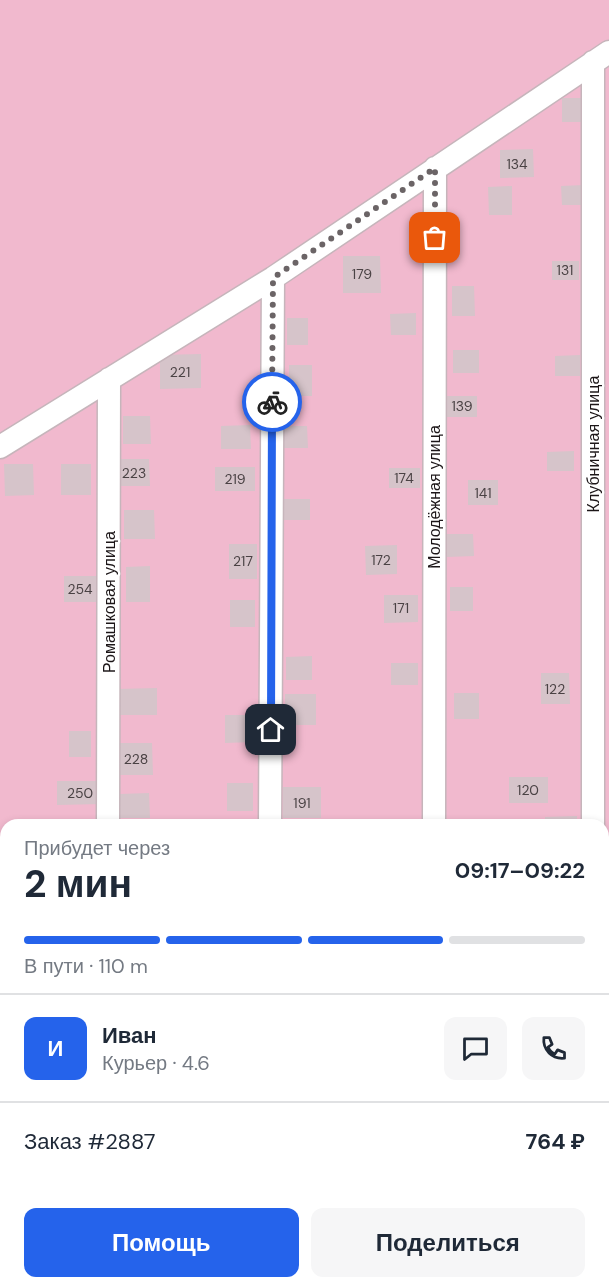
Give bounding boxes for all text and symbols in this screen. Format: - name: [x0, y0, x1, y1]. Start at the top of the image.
- house number: 134: [506, 155, 528, 173]
- pin: [409, 212, 460, 263]
- icon: bag: [418, 221, 451, 254]
- house number: 131: [557, 261, 573, 279]
- house number: 179: [352, 265, 372, 283]
- house number: 221: [170, 363, 190, 381]
- courier: [242, 372, 302, 432]
- street label: Клубничная улица: [583, 376, 604, 512]
- icon: bike: [256, 386, 289, 419]
- house number: 139: [451, 397, 473, 415]
- street label: Молодёжная улица: [424, 425, 445, 569]
- house number: 223: [122, 464, 146, 482]
- house number: 174: [394, 469, 414, 487]
- house number: 219: [224, 470, 246, 488]
- house number: 141: [474, 484, 492, 502]
- street label: Ромашковая улица: [99, 531, 120, 673]
- house number: 172: [371, 551, 391, 569]
- house number: 217: [233, 552, 253, 570]
- house number: 254: [67, 580, 93, 598]
- house number: 171: [393, 599, 409, 617]
- house number: 122: [545, 680, 565, 698]
- pin: [245, 704, 296, 755]
- icon: home: [254, 713, 287, 746]
- house number: 228: [124, 750, 148, 768]
- house number: 120: [517, 781, 539, 799]
- house number: 250: [67, 784, 93, 802]
- house number: 191: [293, 794, 311, 812]
- text: Прибудет через: [24, 835, 170, 861]
- text: 09:17–09:22: [455, 856, 585, 885]
- text: 2 мин: [24, 858, 132, 909]
- text: В пути · 110 m: [24, 953, 148, 979]
- button: chat: [444, 1017, 507, 1080]
- button: phone: [522, 1017, 585, 1080]
- text: Иван: [102, 1021, 157, 1050]
- text: И: [48, 1034, 63, 1063]
- text: Курьер · 4.6: [102, 1050, 210, 1076]
- text: Заказ #2887: [24, 1127, 155, 1156]
- text: 764 ₽: [526, 1127, 585, 1156]
- button: Помощь: [24, 1208, 299, 1277]
- button: Поделиться: [311, 1208, 585, 1277]

